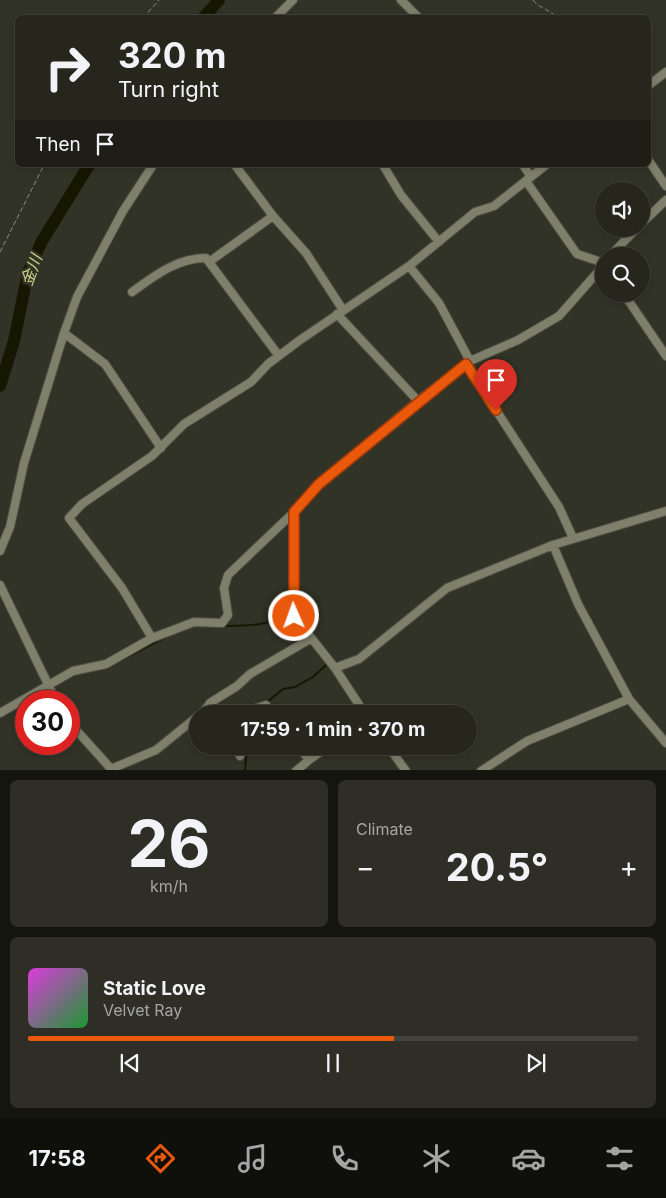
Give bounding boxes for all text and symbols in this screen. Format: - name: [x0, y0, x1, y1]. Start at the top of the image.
- text: 320 m: [118, 34, 226, 76]
- icon: right: [35, 35, 100, 100]
- text: Turn right: [118, 76, 219, 102]
- icon: arrive: [91, 130, 119, 158]
- text: Then: [35, 133, 81, 156]
- map controls: [595, 182, 650, 302]
- button: sound: [595, 182, 650, 237]
- button: search: [595, 247, 650, 302]
- water label: 金川: [16, 250, 47, 288]
- pin: [475, 359, 517, 410]
- icon: arrive: [482, 366, 510, 394]
- position arrow: [267, 589, 319, 641]
- speed limit sign: 30: [15, 690, 80, 755]
- text: 17:59 · 1 min · 370 m: [241, 718, 425, 741]
- text: 26: [127, 804, 211, 883]
- text: Climate: [356, 819, 413, 839]
- text: 20.5°: [446, 844, 548, 890]
- text: −: [356, 850, 375, 884]
- text: +: [619, 850, 638, 884]
- text: km/h: [150, 876, 188, 896]
- text: Static Love: [103, 977, 206, 1000]
- text: Velvet Ray: [103, 1000, 182, 1020]
- icon: previous: [116, 1049, 144, 1077]
- icon: pause: [319, 1049, 347, 1077]
- icon: next: [522, 1049, 550, 1077]
- icon: directions: [143, 1141, 178, 1176]
- icon: music: [235, 1141, 270, 1176]
- icon: phone: [327, 1141, 362, 1176]
- icon: climate: [419, 1141, 454, 1176]
- icon: car: [511, 1141, 546, 1176]
- icon: filters: [602, 1141, 637, 1176]
- text: 17:58: [28, 1145, 86, 1171]

